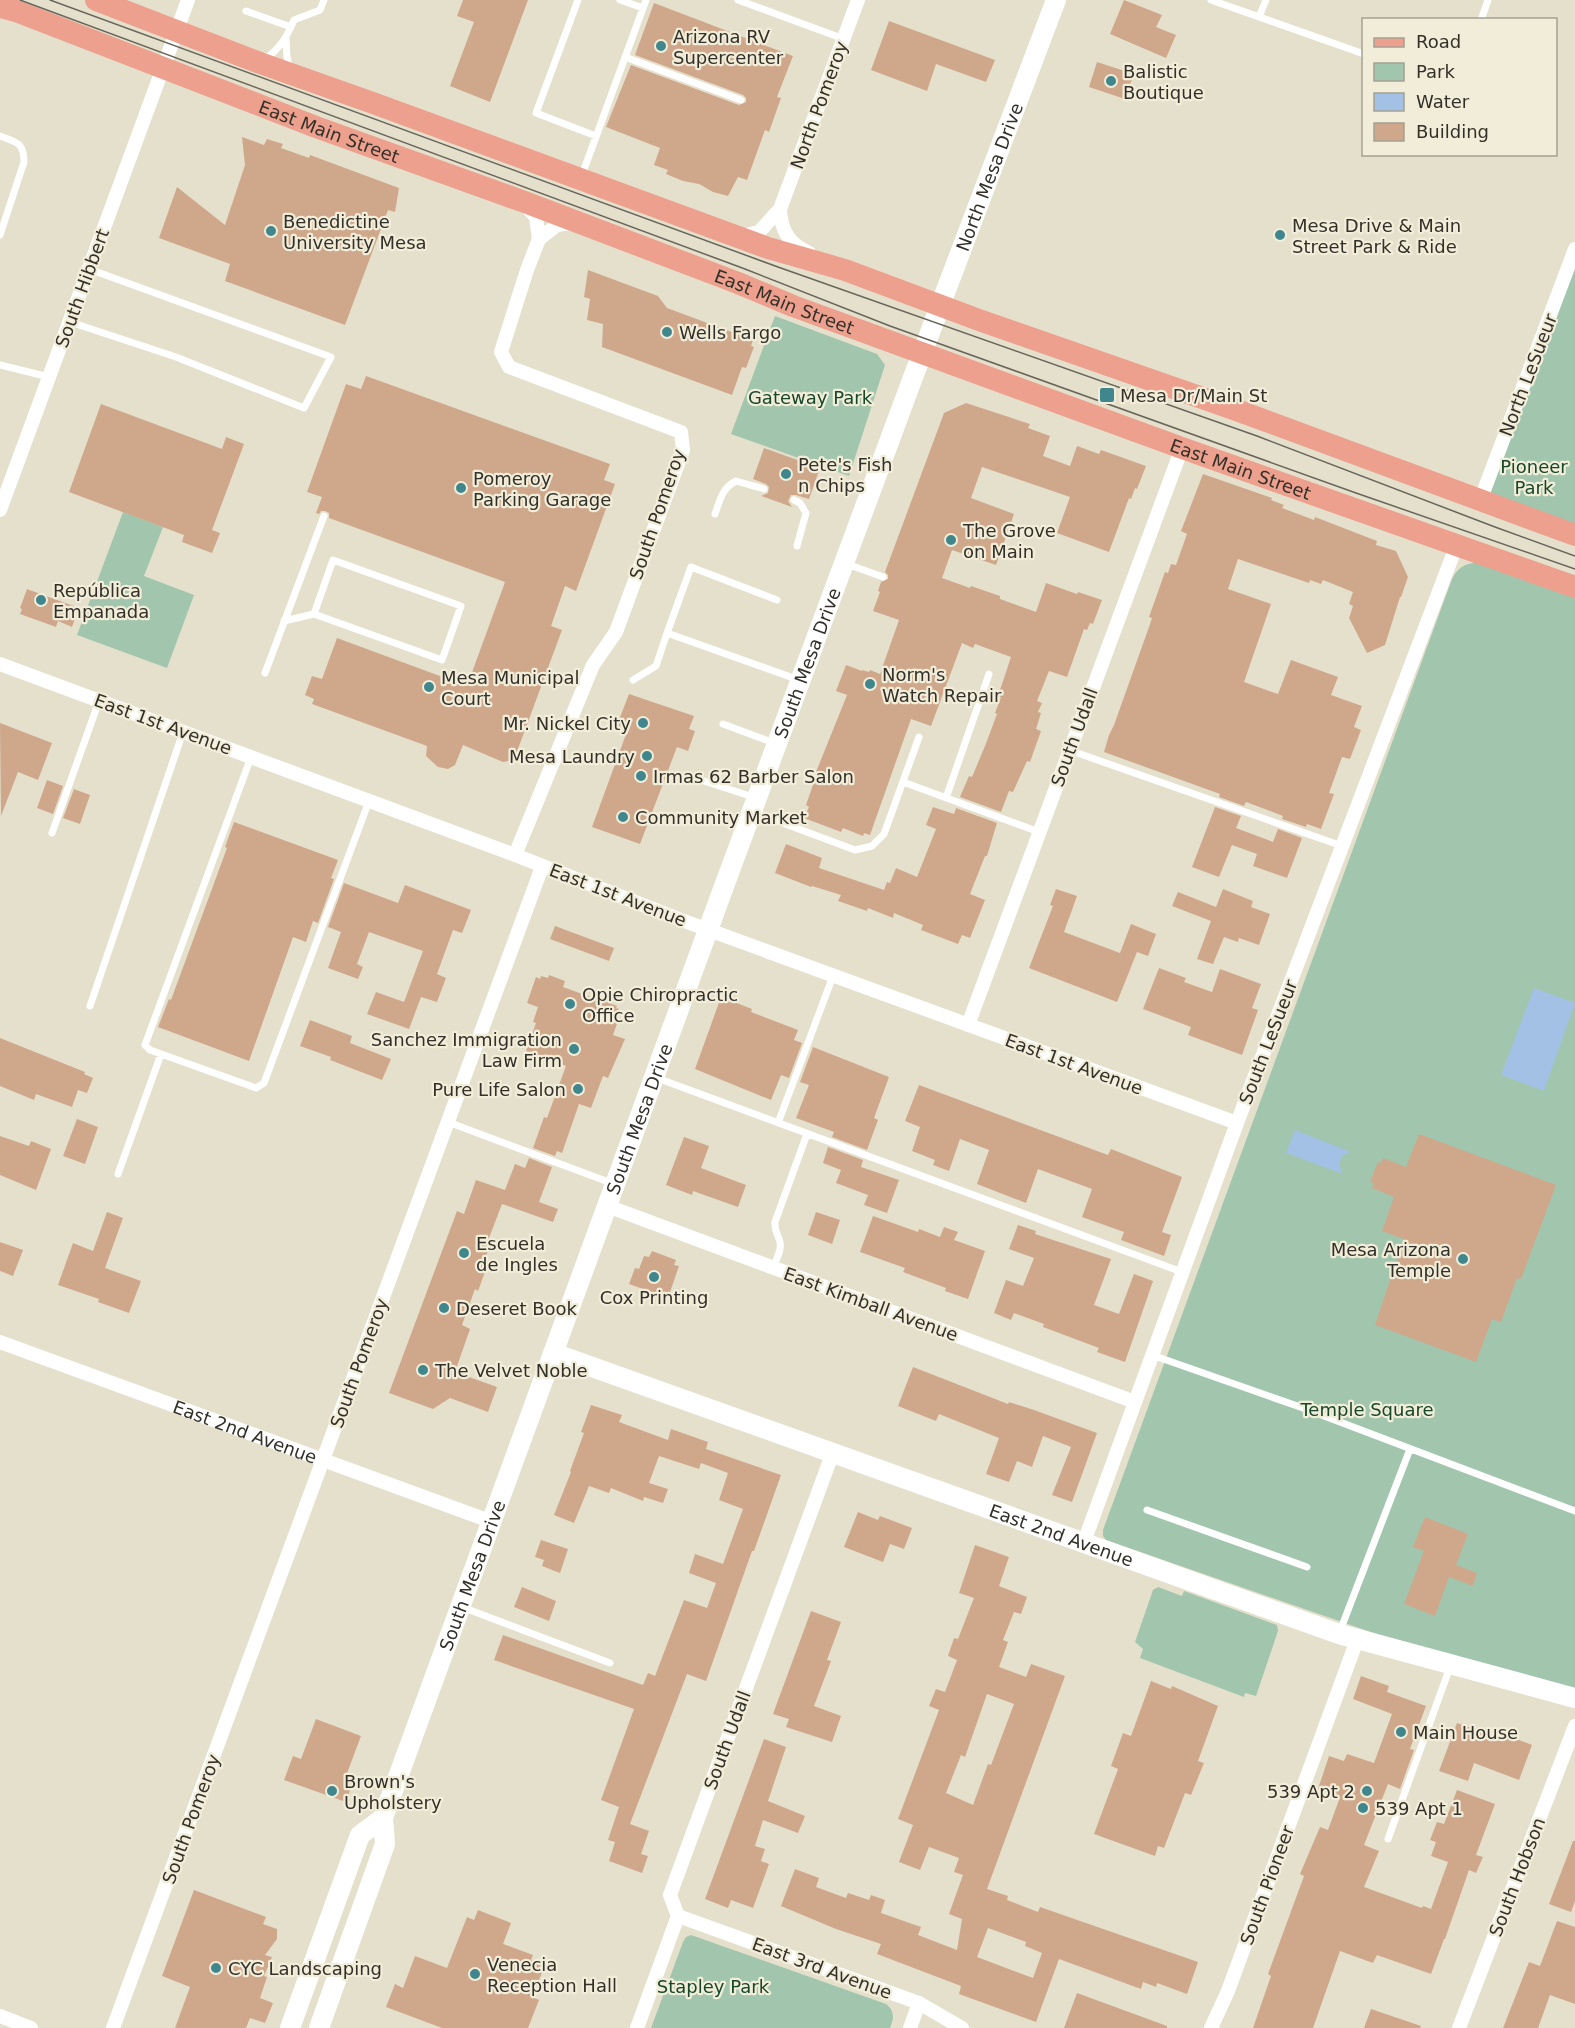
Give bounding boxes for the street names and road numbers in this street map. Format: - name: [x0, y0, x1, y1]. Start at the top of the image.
- street label: North Pomeroy: [786, 38, 852, 172]
- street label: East Main Street: [256, 96, 402, 167]
- street label: North Mesa Drive: [951, 100, 1027, 254]
- street label: South Hibbert: [51, 226, 113, 350]
- street label: East Main Street: [712, 265, 857, 338]
- street label: North LeSueur: [1495, 310, 1561, 439]
- street label: East Main Street: [1167, 434, 1314, 503]
- street label: South Pomeroy: [625, 446, 689, 582]
- street label: South Mesa Drive: [769, 585, 844, 741]
- street label: South Udall: [1046, 685, 1102, 789]
- street label: East 1st Avenue: [91, 689, 235, 759]
- street label: East 1st Avenue: [547, 859, 689, 931]
- street label: South LeSueur: [1235, 976, 1302, 1107]
- street label: East 1st Avenue: [1002, 1029, 1146, 1099]
- street label: South Mesa Drive: [602, 1041, 676, 1197]
- street label: East Kimball Avenue: [781, 1263, 961, 1345]
- street label: South Pomeroy: [326, 1295, 392, 1431]
- street label: East 2nd Avenue: [170, 1396, 320, 1467]
- street label: South Mesa Drive: [435, 1497, 509, 1654]
- street label: East 2nd Avenue: [987, 1499, 1136, 1570]
- street label: South Udall: [699, 1688, 755, 1792]
- street label: South Pomeroy: [158, 1751, 224, 1887]
- street label: South Hobson: [1485, 1815, 1549, 1939]
- street label: South Pioneer: [1236, 1822, 1299, 1948]
- street label: East 3rd Avenue: [749, 1933, 895, 2003]

